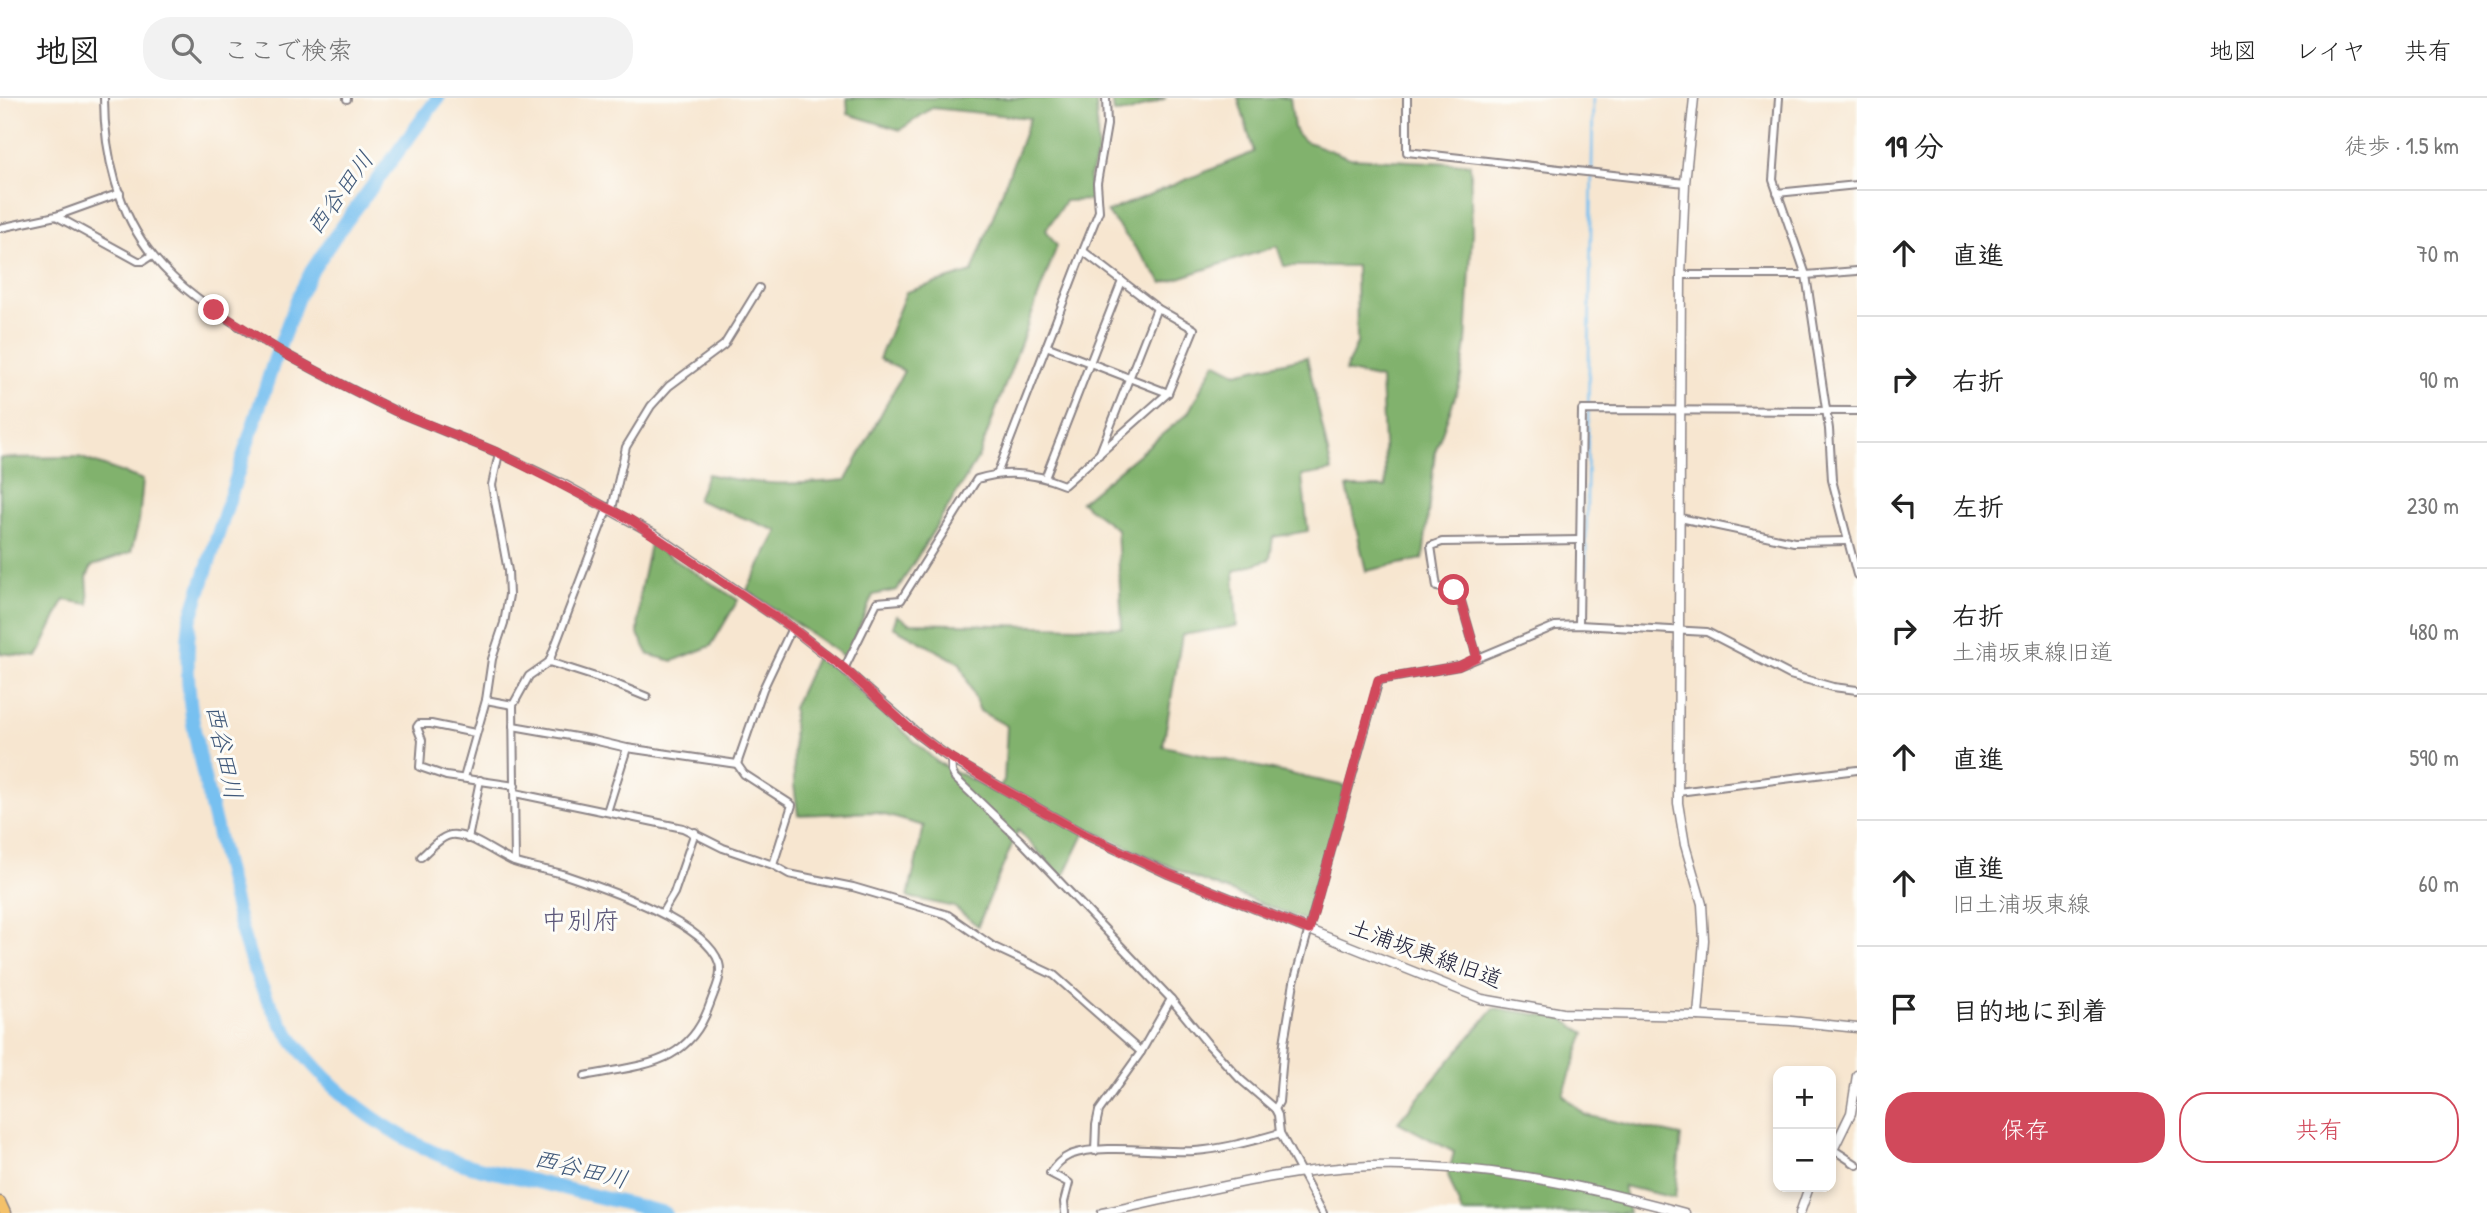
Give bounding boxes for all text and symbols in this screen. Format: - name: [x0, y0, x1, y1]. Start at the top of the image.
- search box: [143, 17, 633, 80]
- text: 地図: [35, 28, 101, 72]
- icon: search: [167, 29, 205, 67]
- text: ここで検索: [223, 32, 353, 67]
- text: 地図: [2209, 34, 2257, 66]
- text: レイヤ: [2295, 34, 2366, 66]
- text: 共有: [2404, 34, 2452, 66]
- text: 19 分: [1885, 126, 1944, 166]
- text: 徒歩 · 1.5 km: [2344, 130, 2459, 161]
- water label: 西谷田川: [298, 144, 380, 241]
- icon: ahead: [1885, 234, 1923, 272]
- text: 直進: [1952, 237, 2004, 272]
- text: 70 m: [2416, 238, 2459, 269]
- route end: [198, 294, 229, 325]
- icon: right: [1885, 360, 1923, 398]
- text: 右折: [1952, 363, 2004, 398]
- text: 90 m: [2419, 364, 2459, 395]
- icon: left: [1885, 486, 1923, 524]
- text: 左折: [1952, 489, 2004, 524]
- text: 230 m: [2407, 490, 2459, 521]
- route start: [1438, 574, 1469, 605]
- text: 右折: [1952, 598, 2004, 633]
- icon: right: [1885, 612, 1923, 650]
- text: 480 m: [2409, 616, 2459, 647]
- text: 土浦坂東線旧道: [1952, 636, 2113, 667]
- water label: 西谷田川: [199, 702, 251, 802]
- icon: ahead: [1885, 738, 1923, 776]
- text: 直進: [1952, 741, 2004, 776]
- text: 590 m: [2410, 742, 2459, 773]
- text: 直進: [1952, 850, 2004, 885]
- icon: ahead: [1885, 864, 1923, 902]
- text: 60 m: [2419, 868, 2459, 899]
- text: 旧土浦坂東線: [1952, 888, 2090, 919]
- district label: 中別府: [541, 902, 619, 937]
- street label: 土浦坂東線旧道: [1345, 910, 1507, 995]
- icon: arrive: [1885, 990, 1923, 1028]
- text: 目的地に到着: [1952, 993, 2108, 1028]
- map controls: [1773, 1066, 1836, 1192]
- button: +: [1773, 1066, 1836, 1129]
- button: 保存: [1885, 1092, 2165, 1163]
- button: 共有: [2179, 1092, 2459, 1163]
- button: −: [1773, 1129, 1836, 1192]
- water label: 西谷田川: [531, 1141, 632, 1195]

